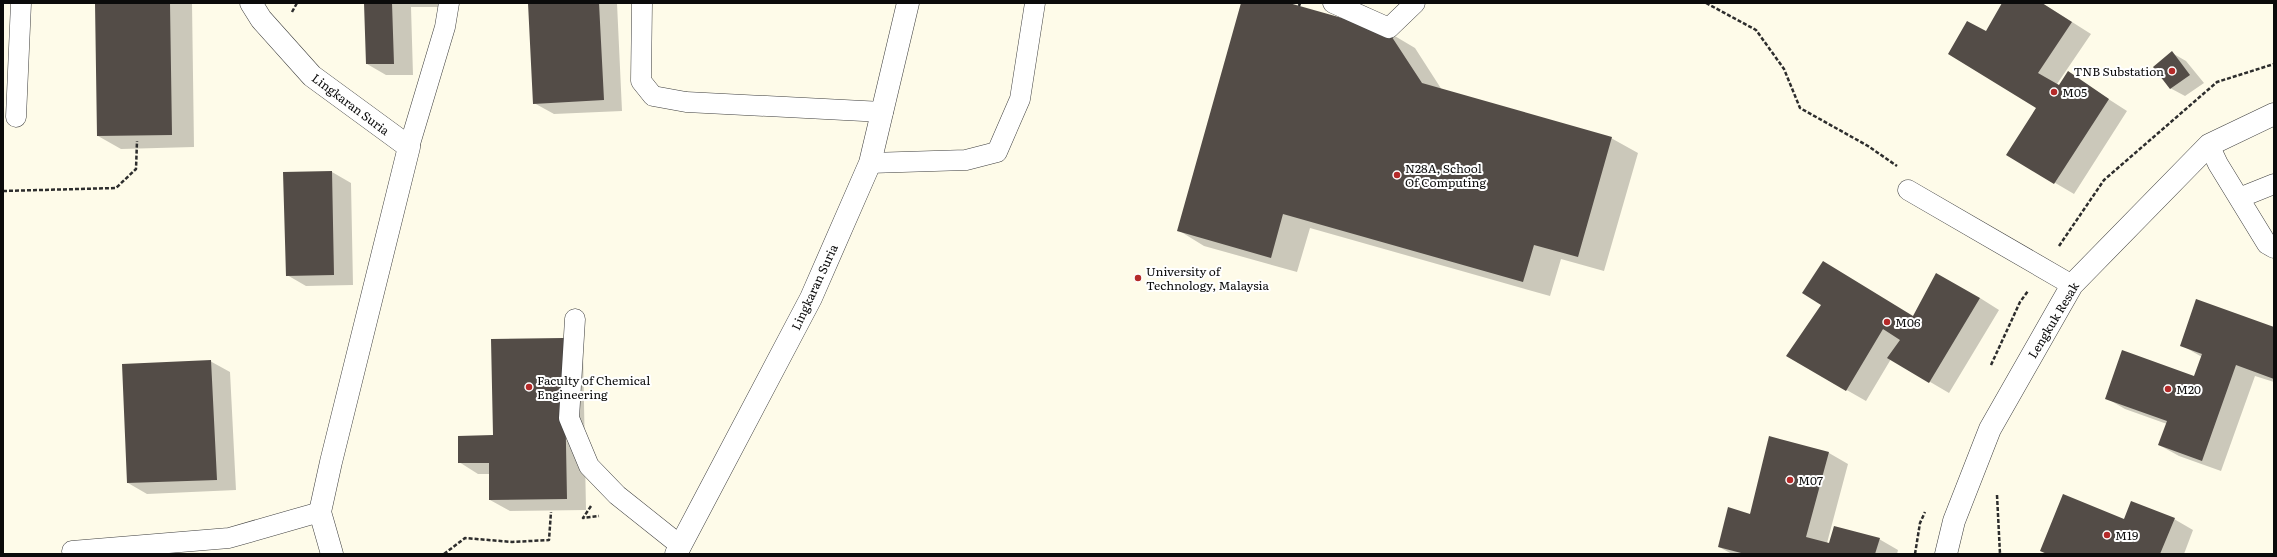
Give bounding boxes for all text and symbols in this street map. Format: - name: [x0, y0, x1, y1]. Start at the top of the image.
- place label: TNB Substation: [2073, 62, 2164, 80]
- marker: TNB Substation: [2167, 66, 2177, 76]
- street label: Lingkaran Suria: [308, 69, 394, 139]
- place label: M05: [2062, 83, 2087, 101]
- marker: M05: [2049, 87, 2059, 97]
- place label: N28A, School Of Computing: [1405, 159, 1486, 191]
- marker: N28A, School Of Computing: [1392, 170, 1402, 180]
- street label: Lingkaran Suria: [786, 241, 842, 333]
- place label: University of Technology, Malaysia: [1146, 262, 1270, 294]
- marker: University of Technology, Malaysia: [1133, 273, 1143, 283]
- street label: Lengkuk Resak: [2023, 278, 2083, 362]
- place label: M06: [1895, 313, 1921, 331]
- marker: M06: [1882, 317, 1892, 327]
- place label: Faculty of Chemical Engineering: [537, 371, 650, 403]
- place label: M20: [2176, 380, 2201, 398]
- marker: Faculty of Chemical Engineering: [524, 382, 534, 392]
- marker: M20: [2163, 384, 2173, 394]
- place label: M07: [1798, 471, 1823, 489]
- marker: M07: [1785, 475, 1795, 485]
- place label: M19: [2115, 526, 2138, 544]
- marker: M19: [2102, 530, 2112, 540]

